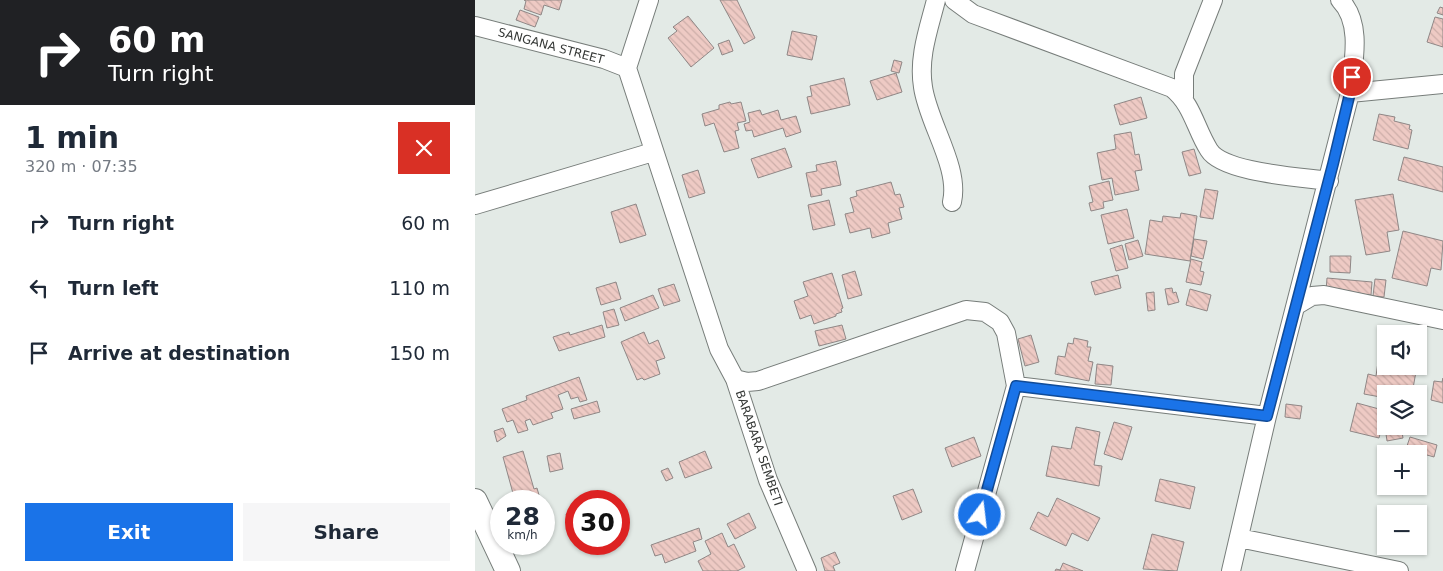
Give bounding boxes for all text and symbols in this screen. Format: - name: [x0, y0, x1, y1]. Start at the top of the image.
- icon: right: [25, 20, 90, 85]
- text: 60 m: [108, 20, 205, 60]
- street label: SANGANA STREET: [496, 25, 606, 67]
- pin: [1331, 56, 1373, 98]
- text: Turn right: [108, 61, 213, 86]
- icon: arrive: [1338, 63, 1366, 91]
- text: 1 min: [25, 120, 119, 155]
- button: close: [398, 122, 450, 174]
- text: 320 m · 07:35: [25, 157, 138, 176]
- icon: right: [25, 209, 53, 237]
- text: Turn right: [68, 212, 174, 234]
- text: 60 m: [401, 212, 450, 234]
- icon: left: [25, 274, 53, 302]
- text: Turn left: [68, 277, 159, 299]
- text: 110 m: [389, 277, 450, 299]
- map controls: [1377, 325, 1427, 555]
- button: sound: [1377, 325, 1427, 375]
- icon: arrive: [25, 339, 53, 367]
- text: Arrive at destination: [68, 342, 290, 364]
- text: 150 m: [389, 342, 450, 364]
- button: layers: [1377, 385, 1427, 435]
- street label: BARABARA SEMBETI: [733, 388, 785, 508]
- button: +: [1377, 445, 1427, 495]
- position arrow: [953, 488, 1005, 540]
- speed limit sign: 30: [565, 490, 630, 555]
- text: 28: [505, 502, 540, 531]
- button: Exit: [25, 503, 233, 561]
- button: Share: [243, 503, 450, 561]
- button: −: [1377, 505, 1427, 555]
- text: km/h: [507, 528, 538, 542]

